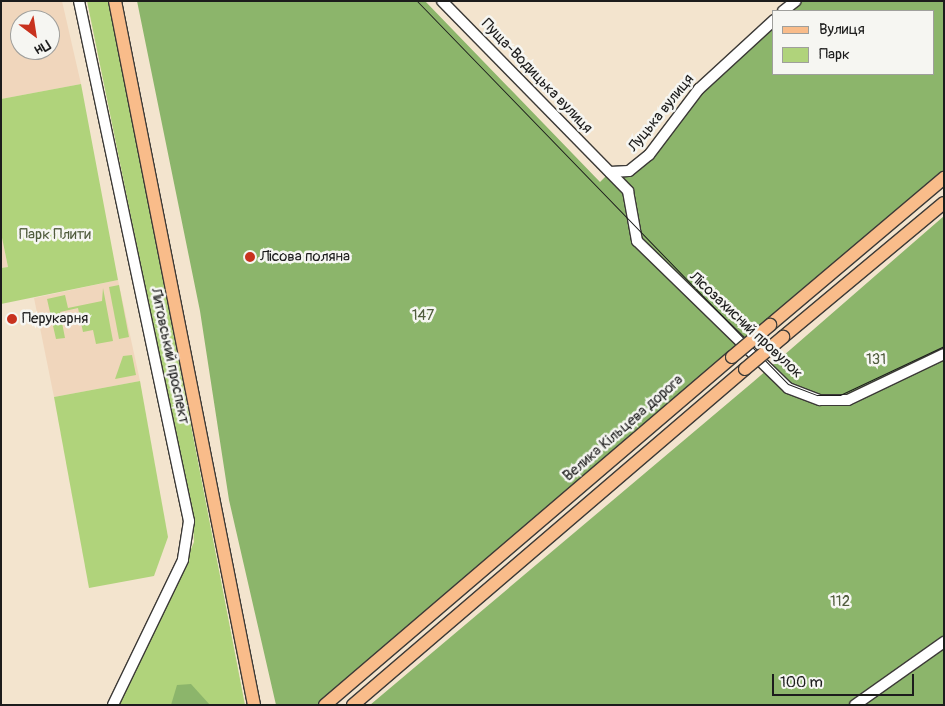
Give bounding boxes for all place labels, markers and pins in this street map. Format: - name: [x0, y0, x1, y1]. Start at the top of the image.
- place label: Лісова поляна: [260, 248, 350, 266]
- marker: Лісова поляна: [244, 251, 256, 263]
- place label: Перукарня: [22, 310, 88, 328]
- marker: Перукарня: [6, 313, 18, 325]

